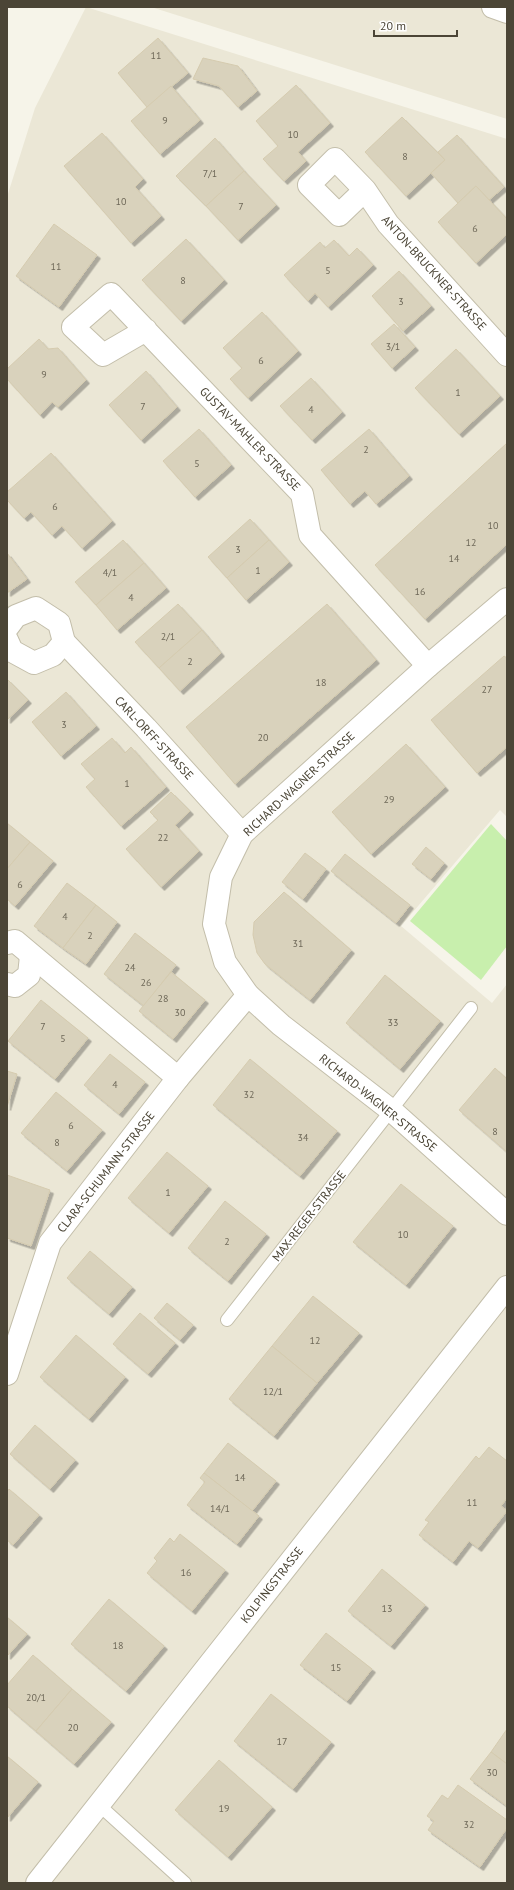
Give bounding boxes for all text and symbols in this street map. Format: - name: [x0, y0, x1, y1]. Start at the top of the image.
- scale bar: [374, 12, 457, 38]
- text: 20 m: [380, 18, 406, 33]
- house number: 11: [151, 49, 161, 62]
- house number: 9: [162, 114, 168, 127]
- house number: 10: [288, 128, 299, 141]
- house number: 8: [402, 150, 408, 163]
- house number: 7/1: [203, 167, 217, 180]
- house number: 10: [116, 195, 127, 208]
- house number: 7: [238, 200, 244, 213]
- street label: ANTON-BRUCKNER-STRASSE: [379, 212, 490, 333]
- house number: 6: [472, 222, 478, 235]
- house number: 11: [51, 260, 61, 273]
- house number: 5: [325, 264, 331, 277]
- house number: 8: [180, 274, 186, 287]
- house number: 3: [398, 295, 404, 308]
- house number: 3/1: [386, 340, 400, 353]
- house number: 6: [258, 354, 264, 367]
- house number: 9: [41, 368, 47, 381]
- street label: GUSTAV-MAHLER-STRASSE: [197, 384, 304, 494]
- house number: 1: [455, 386, 461, 399]
- house number: 7: [140, 400, 146, 413]
- house number: 4: [308, 403, 314, 416]
- house number: 2: [363, 443, 369, 456]
- house number: 5: [194, 457, 200, 470]
- house number: 6: [52, 500, 58, 513]
- house number: 10: [488, 519, 499, 532]
- house number: 12: [466, 536, 476, 549]
- house number: 3: [235, 543, 241, 556]
- house number: 14: [449, 552, 460, 565]
- house number: 1: [255, 564, 261, 577]
- house number: 4/1: [103, 566, 117, 579]
- house number: 16: [415, 585, 425, 598]
- house number: 4: [128, 591, 134, 604]
- house number: 2/1: [161, 630, 175, 643]
- house number: 2: [187, 655, 193, 668]
- house number: 18: [316, 676, 326, 689]
- house number: 27: [482, 683, 492, 696]
- street label: CARL-ORFF-STRASSE: [112, 693, 197, 782]
- house number: 3: [61, 718, 67, 731]
- street label: RICHARD-WAGNER-STRASSE: [240, 728, 358, 839]
- house number: 20: [258, 731, 269, 744]
- house number: 1: [124, 777, 130, 790]
- house number: 29: [384, 793, 394, 806]
- house number: 22: [158, 831, 168, 844]
- house number: 6: [17, 878, 23, 891]
- house number: 4: [62, 910, 68, 923]
- house number: 2: [87, 929, 93, 942]
- house number: 31: [293, 937, 303, 950]
- house number: 24: [125, 961, 136, 974]
- house number: 26: [141, 976, 151, 989]
- house number: 28: [158, 992, 168, 1005]
- house number: 30: [175, 1006, 186, 1019]
- house number: 33: [388, 1016, 398, 1029]
- house number: 7: [40, 1020, 46, 1033]
- house number: 5: [60, 1032, 66, 1045]
- street label: RICHARD-WAGNER-STRASSE: [316, 1050, 440, 1155]
- house number: 4: [112, 1078, 118, 1091]
- house number: 32: [244, 1088, 254, 1101]
- street label: CLARA-SCHUMANN-STRASSE: [54, 1108, 158, 1235]
- house number: 6: [68, 1119, 74, 1132]
- house number: 8: [492, 1125, 498, 1138]
- house number: 34: [298, 1131, 309, 1144]
- house number: 8: [54, 1136, 60, 1149]
- street label: MAX-REGER-STRASSE: [268, 1167, 349, 1264]
- house number: 1: [165, 1186, 171, 1199]
- house number: 10: [398, 1228, 409, 1241]
- house number: 2: [224, 1235, 230, 1248]
- house number: 12: [310, 1334, 320, 1347]
- house number: 12/1: [263, 1385, 283, 1398]
- house number: 14: [235, 1471, 246, 1484]
- house number: 11: [467, 1496, 477, 1509]
- house number: 14/1: [210, 1502, 230, 1515]
- street label: KOLPINGSTRASSE: [237, 1543, 306, 1626]
- house number: 16: [181, 1566, 191, 1579]
- house number: 13: [382, 1602, 392, 1615]
- house number: 18: [113, 1639, 123, 1652]
- house number: 15: [331, 1661, 341, 1674]
- house number: 20/1: [26, 1691, 46, 1704]
- house number: 20: [68, 1721, 79, 1734]
- house number: 17: [277, 1735, 287, 1748]
- house number: 30: [487, 1766, 498, 1779]
- house number: 19: [219, 1802, 229, 1815]
- house number: 32: [464, 1818, 474, 1831]

